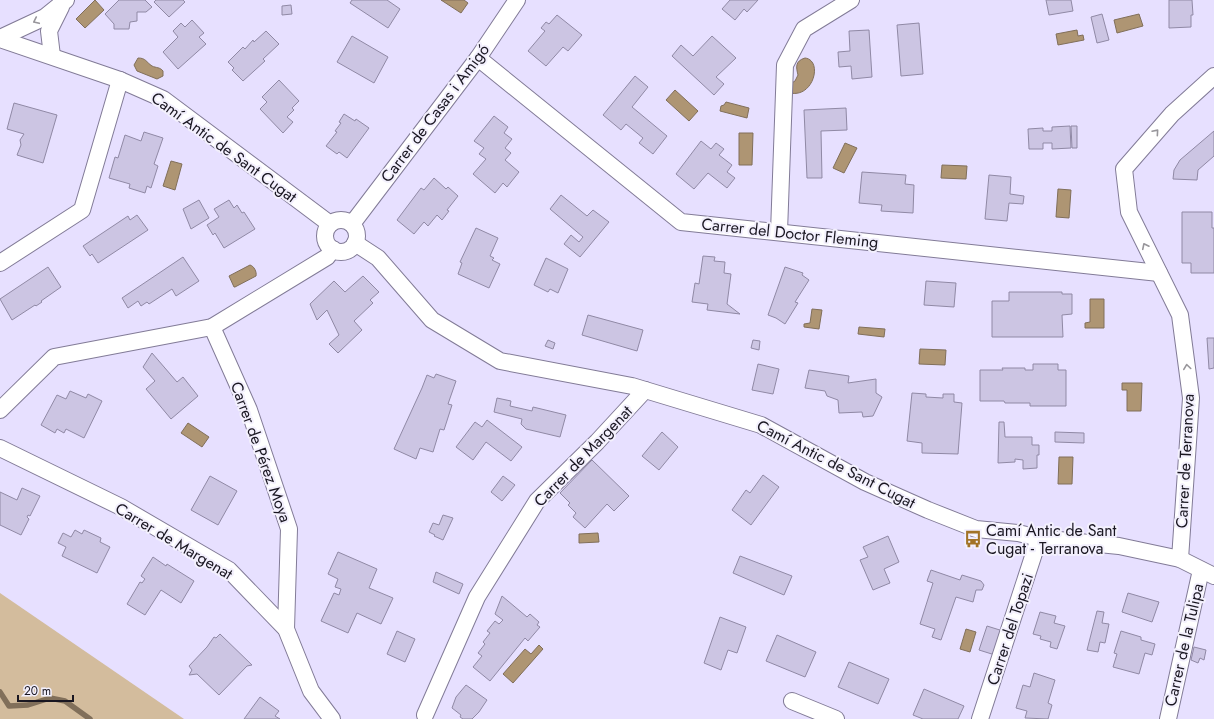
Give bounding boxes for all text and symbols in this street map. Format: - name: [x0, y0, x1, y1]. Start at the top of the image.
- one-way arrow: [32, 16, 40, 24]
- street label: Carrer de Casas i Amigó: [375, 39, 495, 187]
- street label: Camí Antic de Sant Cugat: [146, 86, 302, 208]
- one-way arrow: [1151, 129, 1158, 137]
- street label: Carrer del Doctor Fleming: [700, 212, 880, 254]
- one-way arrow: [1143, 242, 1150, 250]
- one-way arrow: [1183, 364, 1192, 370]
- street label: Carrer de Pérez Moya: [225, 378, 297, 526]
- street label: Carrer de Terranova: [1170, 393, 1200, 529]
- street label: Carrer de Margenat: [528, 400, 638, 512]
- street label: Camí Antic de Sant Cugat: [753, 414, 919, 514]
- street label: Carrer de Margenat: [111, 497, 237, 585]
- place label: Camí Antic de Sant Cugat - Terranova: [986, 519, 1117, 560]
- bus stop icon: Camí Antic de Sant Cugat - Terranova: [963, 529, 983, 549]
- street label: Carrer del Topazi: [981, 570, 1039, 688]
- street label: Carrer de la Tulipa: [1159, 581, 1209, 709]
- scale bar: [18, 677, 73, 703]
- text: 20 m: [24, 682, 51, 700]

